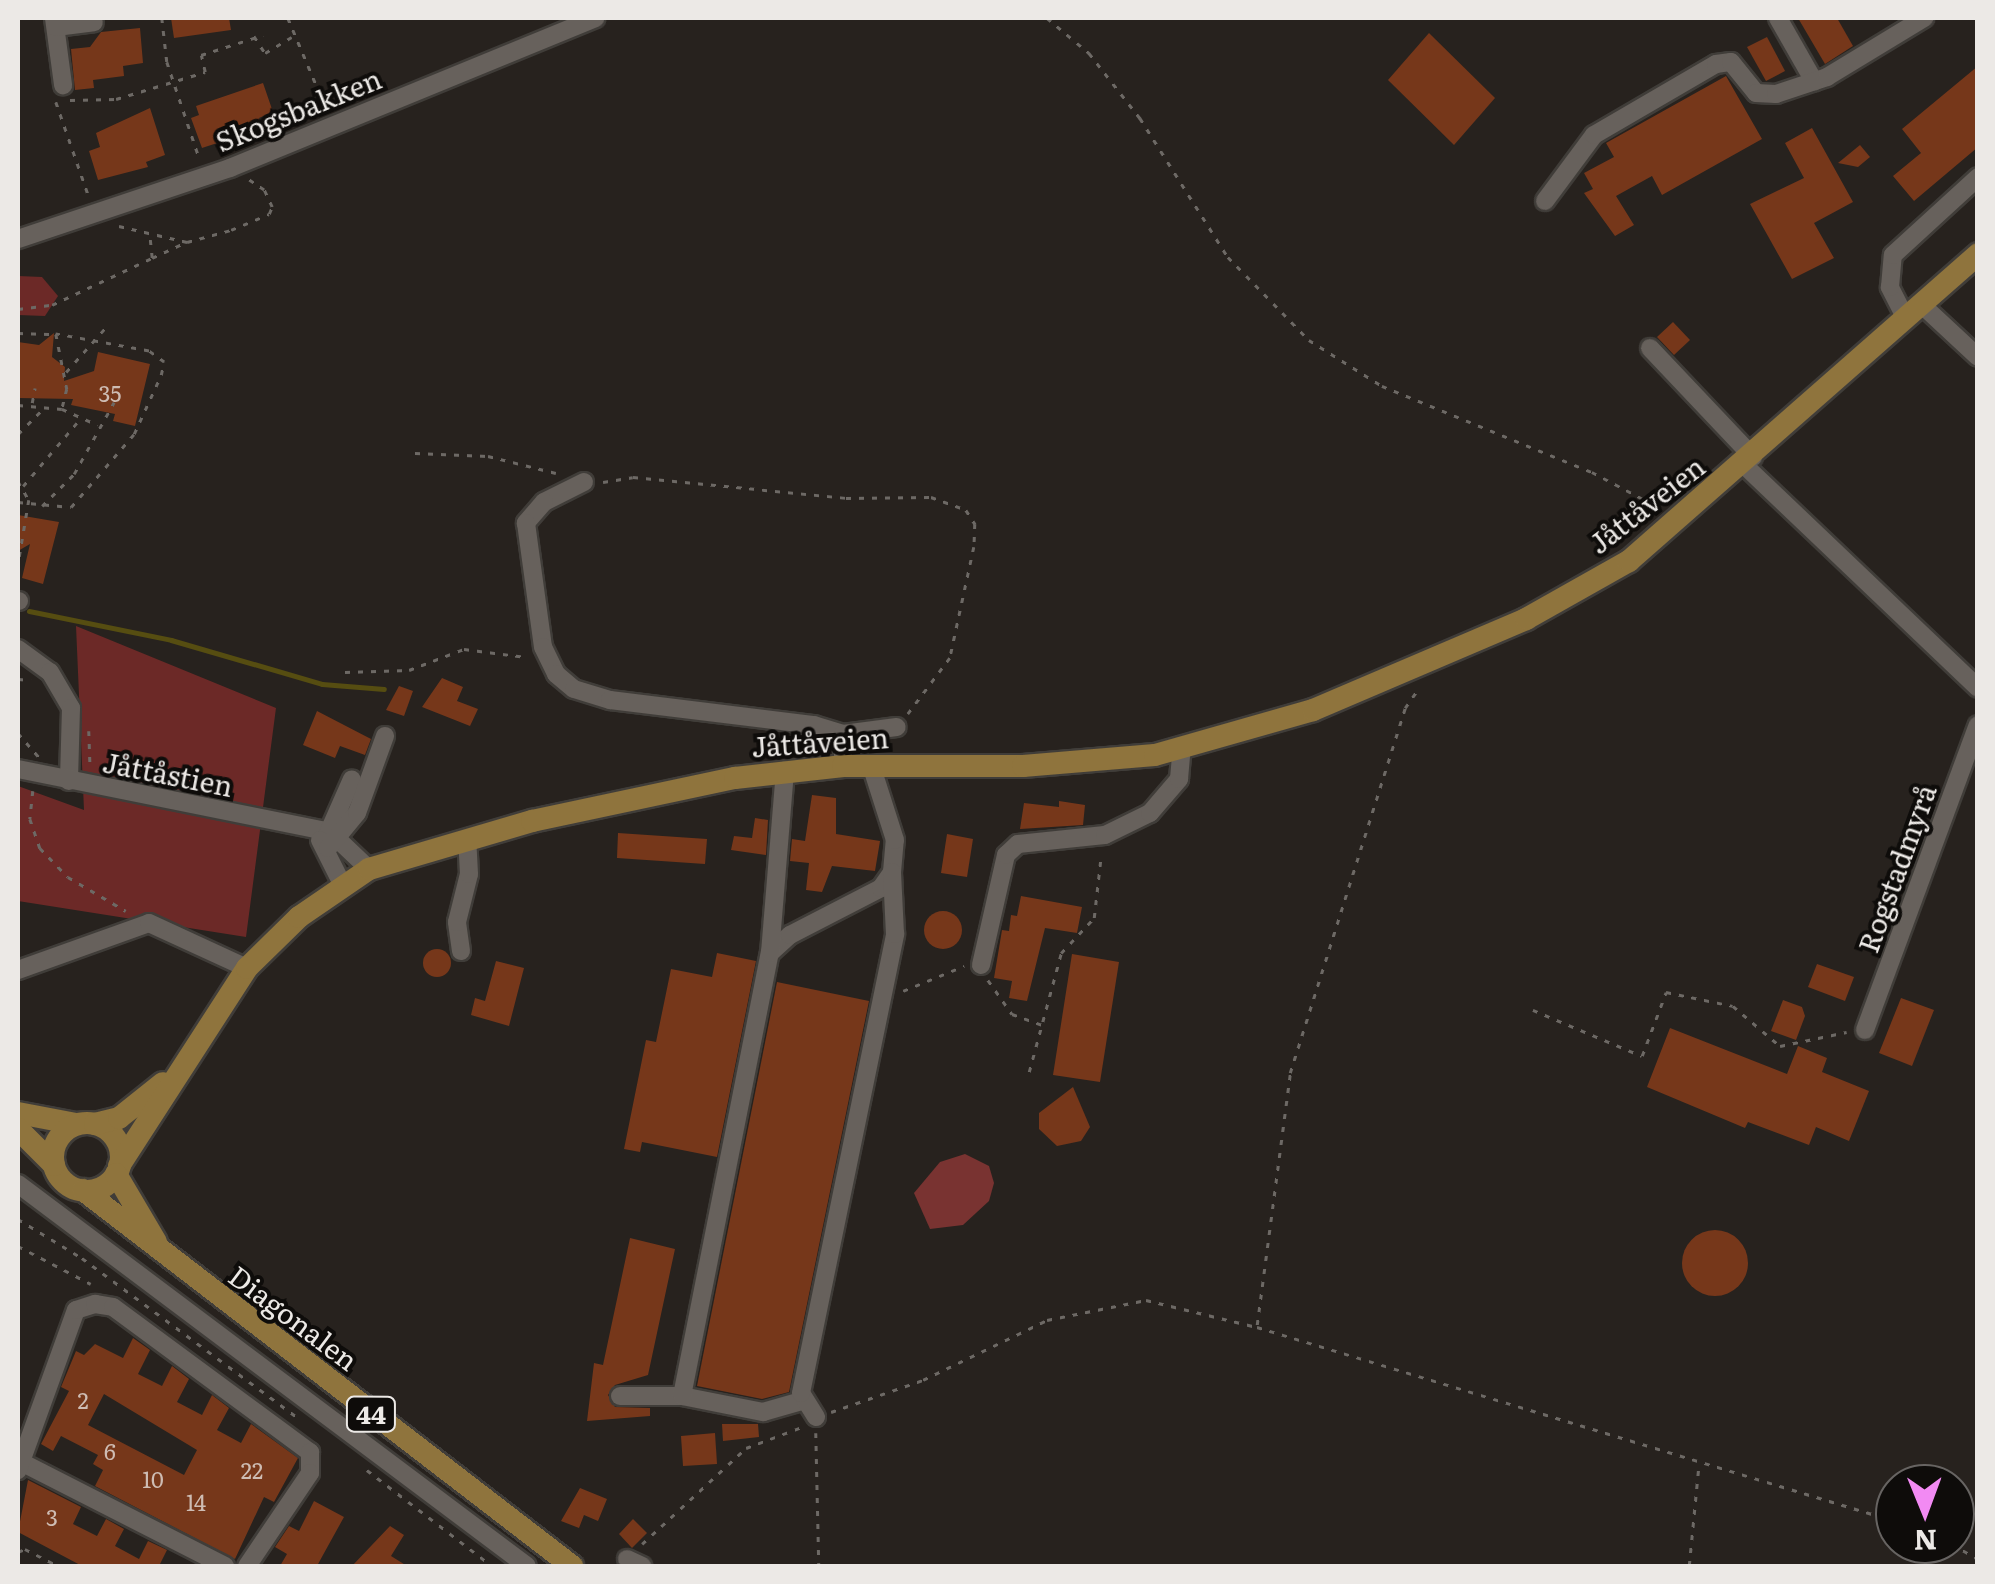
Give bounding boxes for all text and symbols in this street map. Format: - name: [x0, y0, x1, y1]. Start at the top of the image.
- street label: Skogsbakken: [210, 60, 386, 158]
- house number: 35: [99, 380, 121, 406]
- street label: Jåttåveien: [1581, 448, 1711, 560]
- street label: Jåttåveien: [750, 719, 890, 763]
- street label: Jåttåstien: [100, 744, 236, 802]
- street label: Rogstadmyrå: [1850, 779, 1942, 957]
- street label: Diagonalen: [223, 1258, 365, 1376]
- house number: 2: [77, 1387, 89, 1413]
- road number: 44: [344, 1394, 398, 1434]
- house number: 6: [104, 1438, 116, 1464]
- house number: 22: [241, 1457, 263, 1483]
- north arrow: [1875, 1464, 1975, 1564]
- house number: 10: [142, 1466, 164, 1492]
- house number: 14: [186, 1489, 206, 1515]
- house number: 3: [46, 1504, 58, 1530]
- text: N: [1913, 1521, 1938, 1563]

